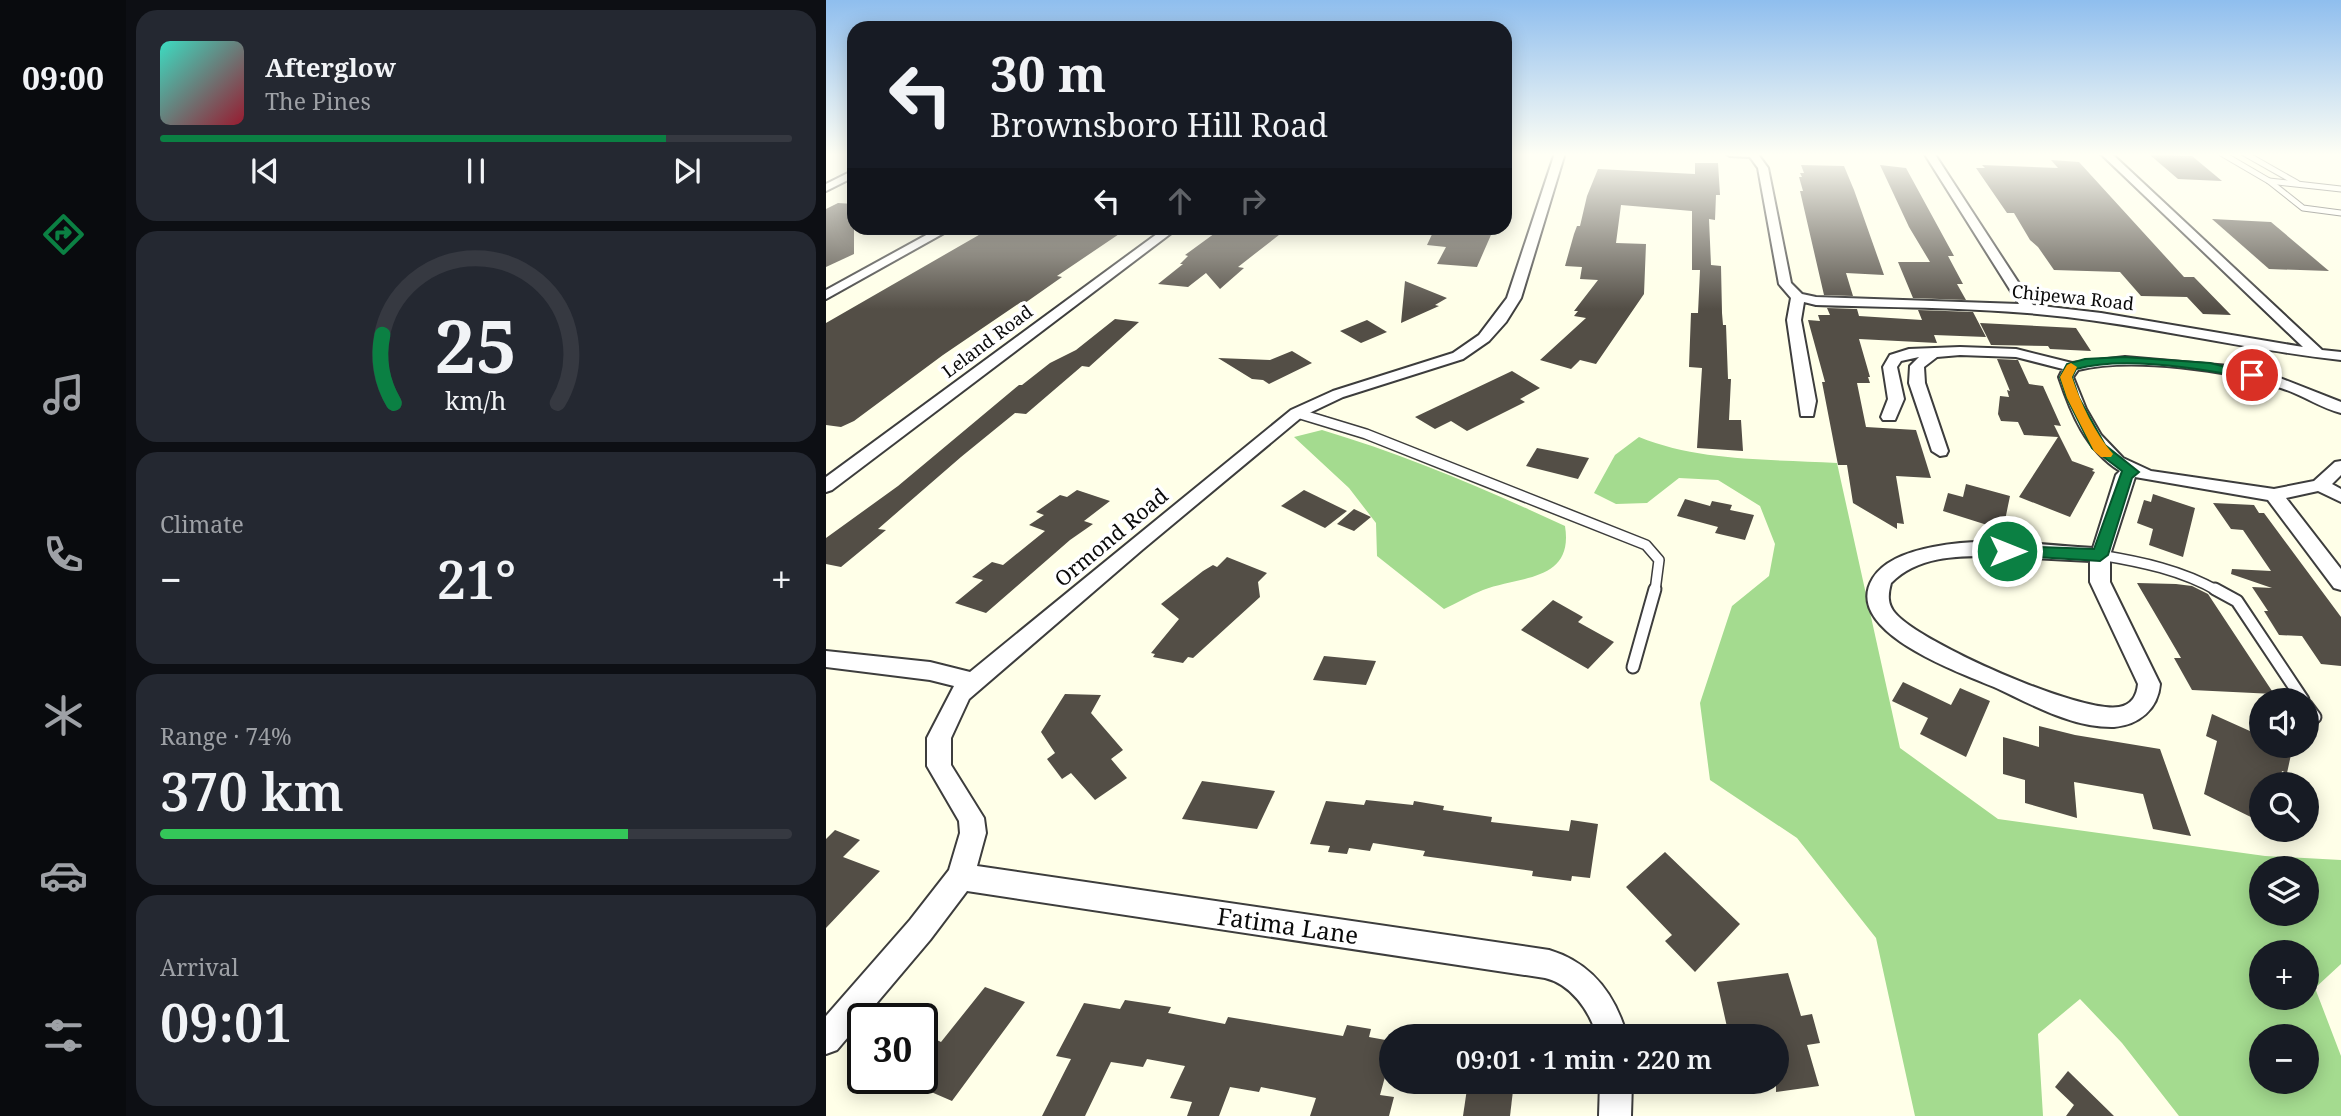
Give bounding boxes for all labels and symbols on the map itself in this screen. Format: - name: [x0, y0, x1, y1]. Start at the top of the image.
- street label: Chipewa Road: [2011, 279, 2135, 315]
- street label: Leland Road: [937, 299, 1037, 383]
- pin: [2222, 345, 2282, 405]
- street label: Ormond Road: [1048, 481, 1174, 593]
- position arrow: [1970, 514, 2044, 588]
- street label: Fatima Lane: [1215, 899, 1361, 951]
- speed limit sign: 30: [847, 1003, 938, 1094]

